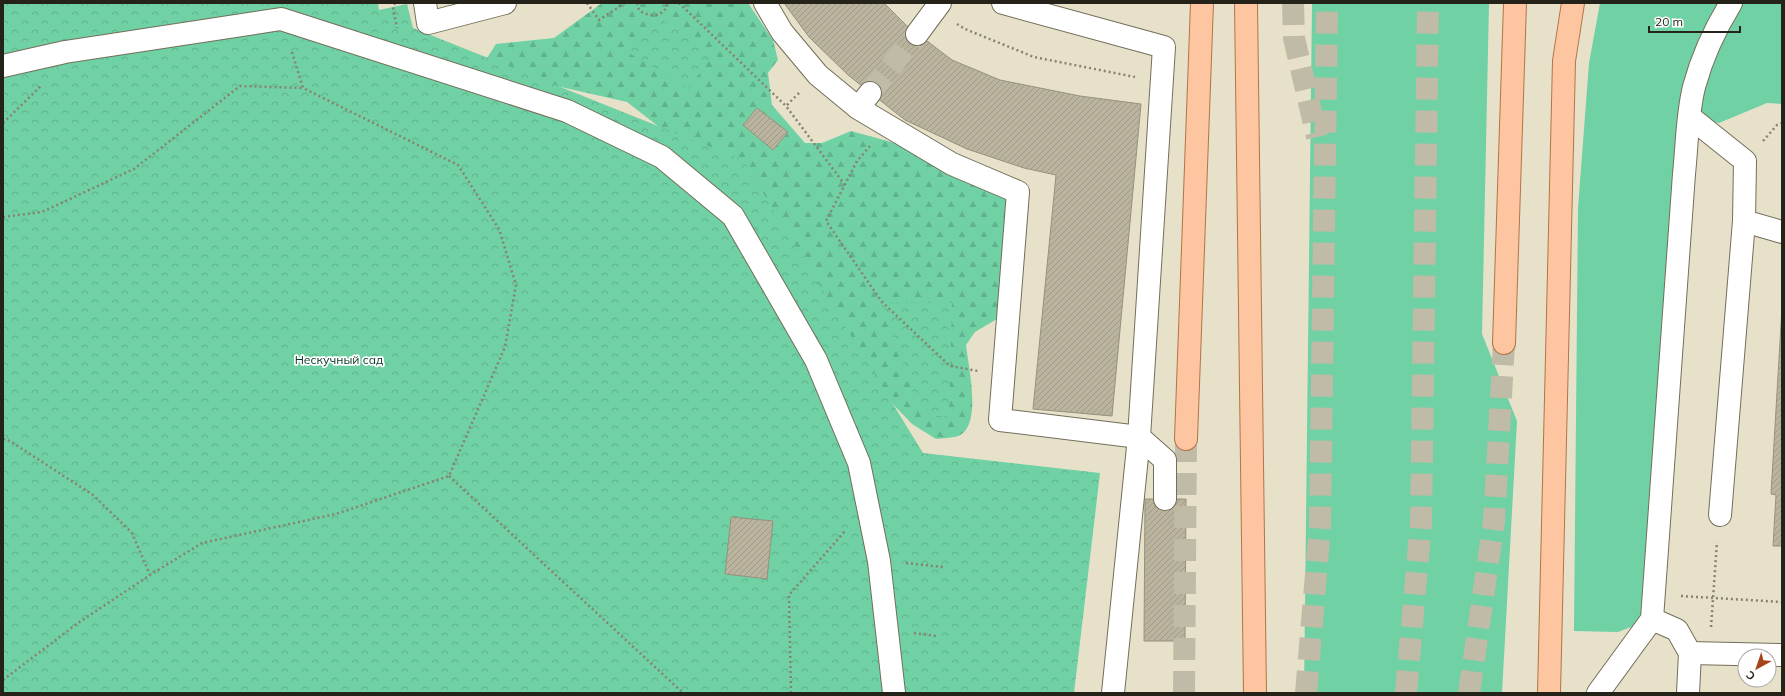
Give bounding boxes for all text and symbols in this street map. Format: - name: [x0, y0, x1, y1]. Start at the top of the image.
- scale bar: [1649, 8, 1740, 34]
- text: 20 m: [1655, 14, 1683, 29]
- park label: Нескучный сад: [295, 352, 383, 367]
- north arrow: [1737, 648, 1777, 688]
- text: С: [1743, 668, 1758, 683]

